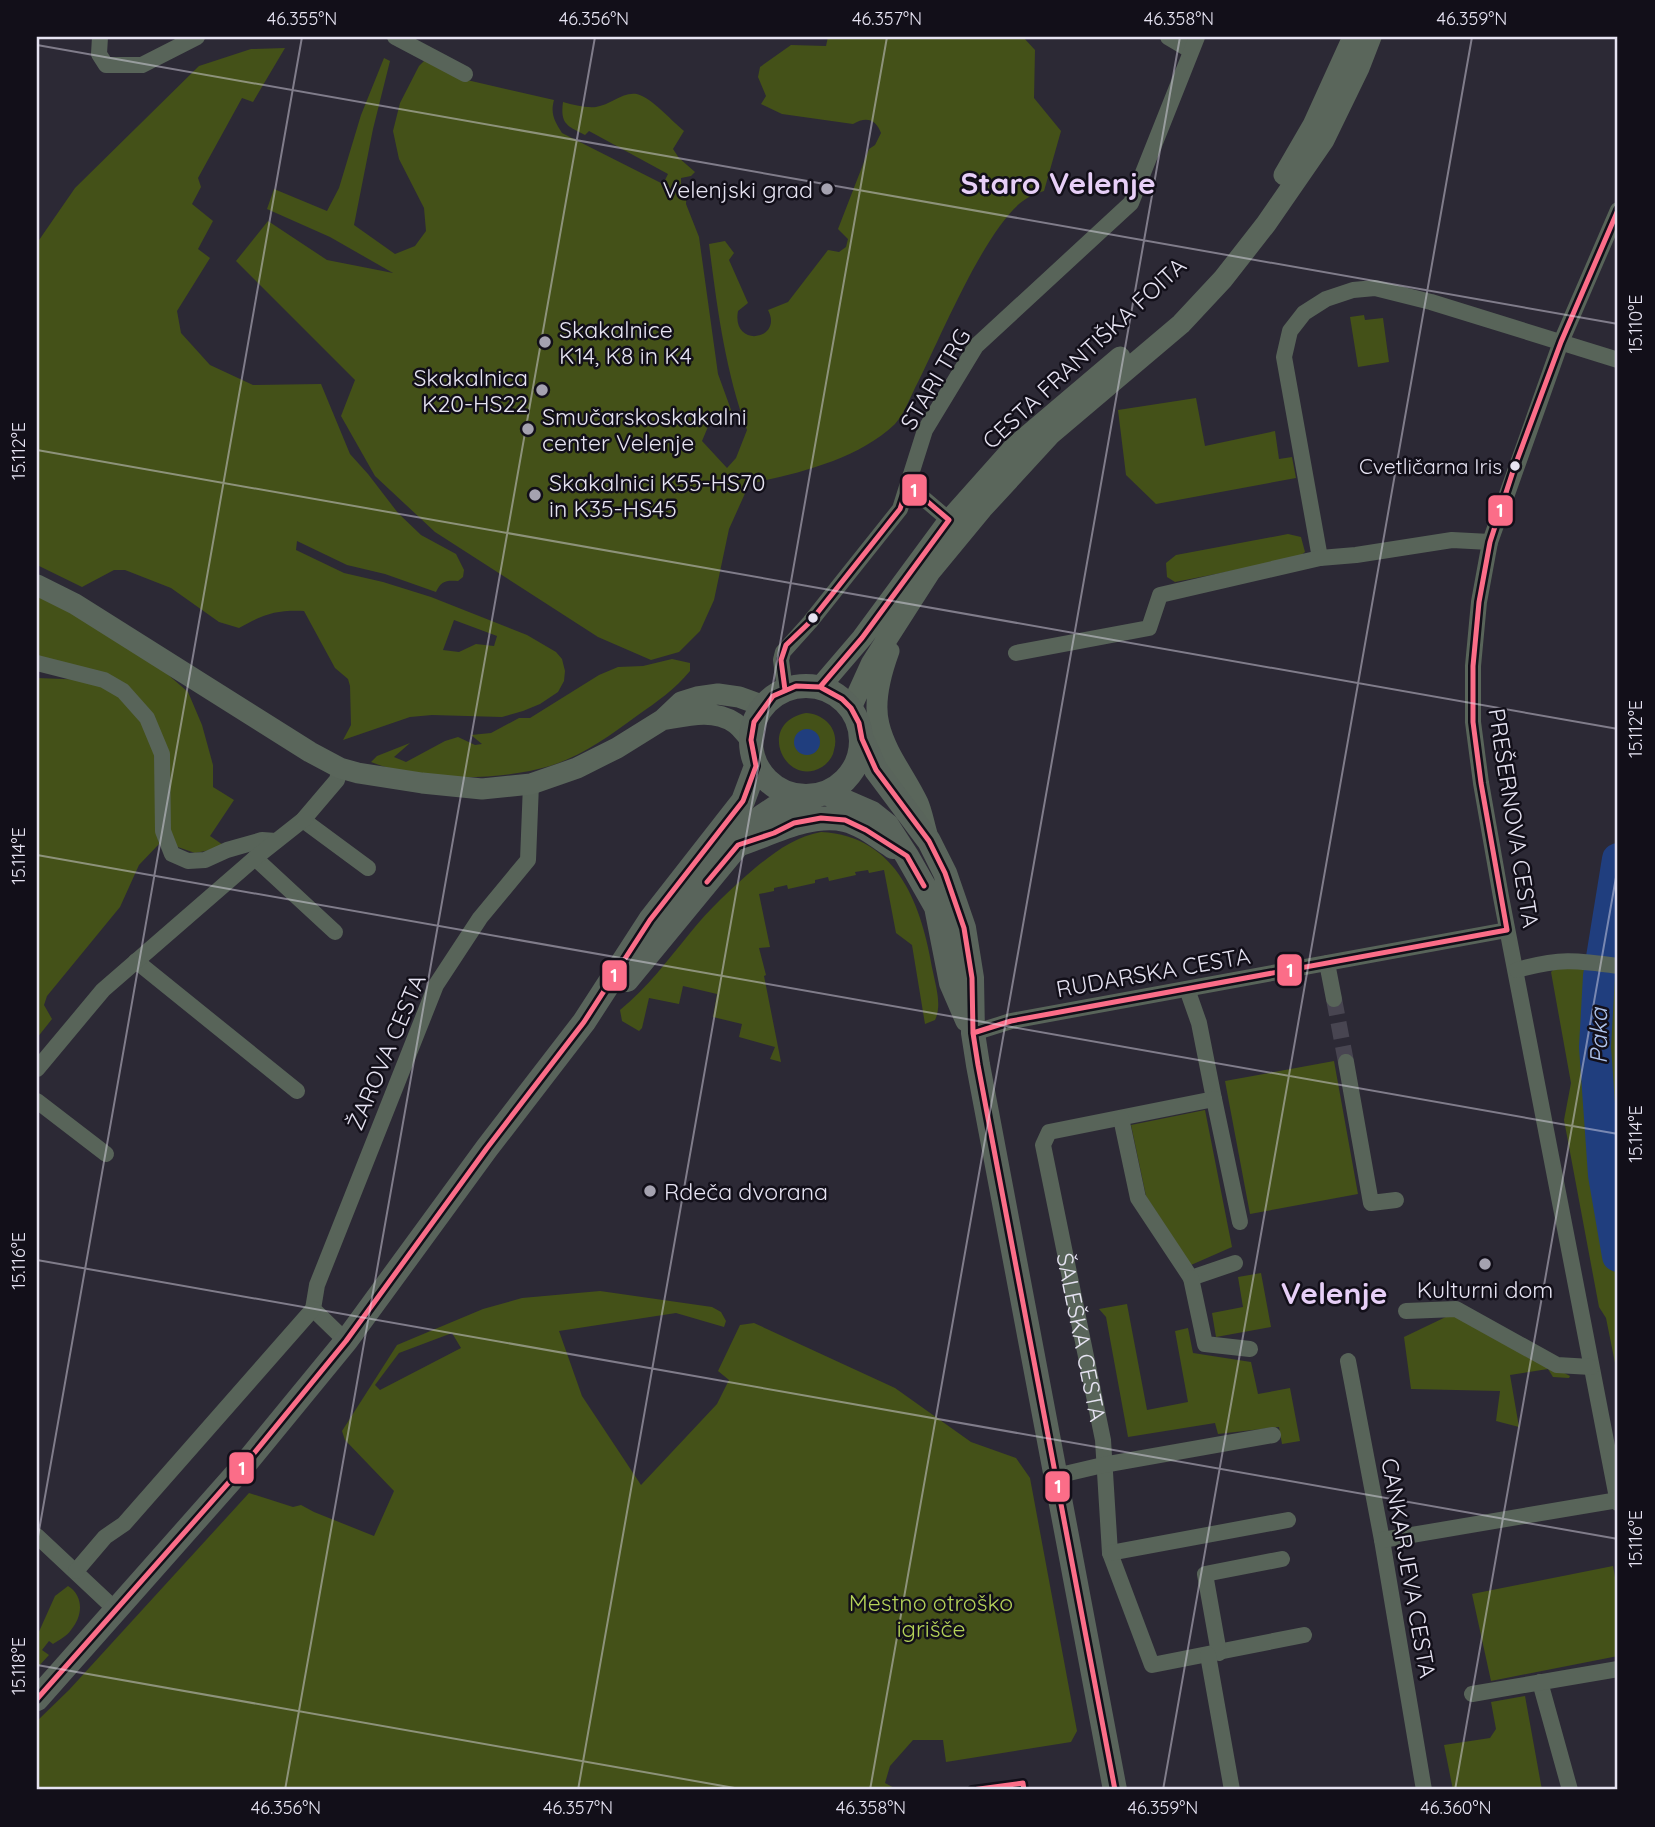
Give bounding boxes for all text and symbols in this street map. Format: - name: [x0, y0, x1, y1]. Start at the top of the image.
- text: 46.355°N: [267, 7, 337, 30]
- text: 46.356°N: [559, 7, 629, 30]
- text: 46.357°N: [852, 7, 922, 30]
- text: 46.358°N: [1144, 7, 1214, 30]
- text: 46.359°N: [1437, 7, 1507, 30]
- district label: Staro Velenje: [960, 164, 1156, 202]
- place label: Velenjski grad: [663, 175, 813, 204]
- marker: Velenjski grad: [819, 181, 835, 197]
- street label: CESTA FRANTIŠKA FOITA: [976, 251, 1192, 455]
- text: 15.110°E: [1624, 295, 1647, 353]
- place label: Skakalnice K14, K8 in K4: [559, 315, 692, 370]
- street label: STARI TRG: [893, 323, 977, 435]
- marker: Skakalnice K14, K8 in K4: [537, 334, 553, 350]
- place label: Skakalnica K20-HS22: [413, 363, 528, 418]
- marker: Skakalnica K20-HS22: [534, 382, 550, 398]
- place label: Smučarskoskakalni center Velenje: [542, 402, 747, 457]
- marker: Smučarskoskakalni center Velenje: [520, 421, 536, 437]
- text: 15.112°E: [7, 422, 30, 480]
- place label: Cvetličarna Iris: [1359, 453, 1502, 479]
- marker: Cvetličarna Iris: [1508, 459, 1522, 473]
- place label: Skakalnici K55-HS70 in K35-HS45: [549, 468, 765, 523]
- line badge: 1: [901, 473, 928, 507]
- text: 1: [910, 478, 918, 502]
- marker: Skakalnici K55-HS70 in K35-HS45: [527, 487, 543, 503]
- line badge: 1: [1487, 494, 1514, 527]
- text: 1: [1496, 498, 1504, 522]
- unlabelled marker: [806, 611, 820, 625]
- text: 15.112°E: [1624, 700, 1647, 758]
- street label: PREŠERNOVA CESTA: [1482, 706, 1546, 930]
- text: 15.114°E: [7, 827, 30, 885]
- street label: RUDARSKA CESTA: [1054, 941, 1252, 1003]
- line badge: 1: [1276, 953, 1303, 987]
- text: 1: [1286, 958, 1294, 982]
- line badge: 1: [601, 959, 628, 992]
- text: 1: [610, 963, 618, 987]
- street label: ŽAROVA CESTA: [340, 970, 432, 1134]
- water label: Paka: [1583, 1007, 1613, 1064]
- text: 15.114°E: [1624, 1105, 1647, 1163]
- place label: Rdeča dvorana: [664, 1177, 828, 1206]
- marker: Rdeča dvorana: [642, 1183, 658, 1199]
- text: 15.116°E: [7, 1232, 30, 1290]
- street label: ŠALEŠKA CESTA: [1051, 1250, 1113, 1424]
- marker: Kulturni dom: [1477, 1256, 1493, 1272]
- district label: Velenje: [1281, 1274, 1387, 1312]
- place label: Kulturni dom: [1417, 1275, 1553, 1304]
- line badge: 1: [228, 1451, 255, 1485]
- text: 1: [238, 1456, 246, 1480]
- street label: CANKARJEVA CESTA: [1375, 1456, 1443, 1680]
- line badge: 1: [1044, 1470, 1071, 1503]
- text: 1: [1054, 1474, 1062, 1498]
- text: 15.116°E: [1624, 1510, 1647, 1568]
- park label: Mestno otroško igrišče: [849, 1588, 1013, 1643]
- text: 15.118°E: [7, 1637, 30, 1695]
- text: 46.356°N: [251, 1796, 321, 1819]
- text: 46.357°N: [543, 1796, 613, 1819]
- text: 46.358°N: [836, 1796, 906, 1819]
- text: 46.359°N: [1128, 1796, 1198, 1819]
- text: 46.360°N: [1420, 1796, 1492, 1819]

